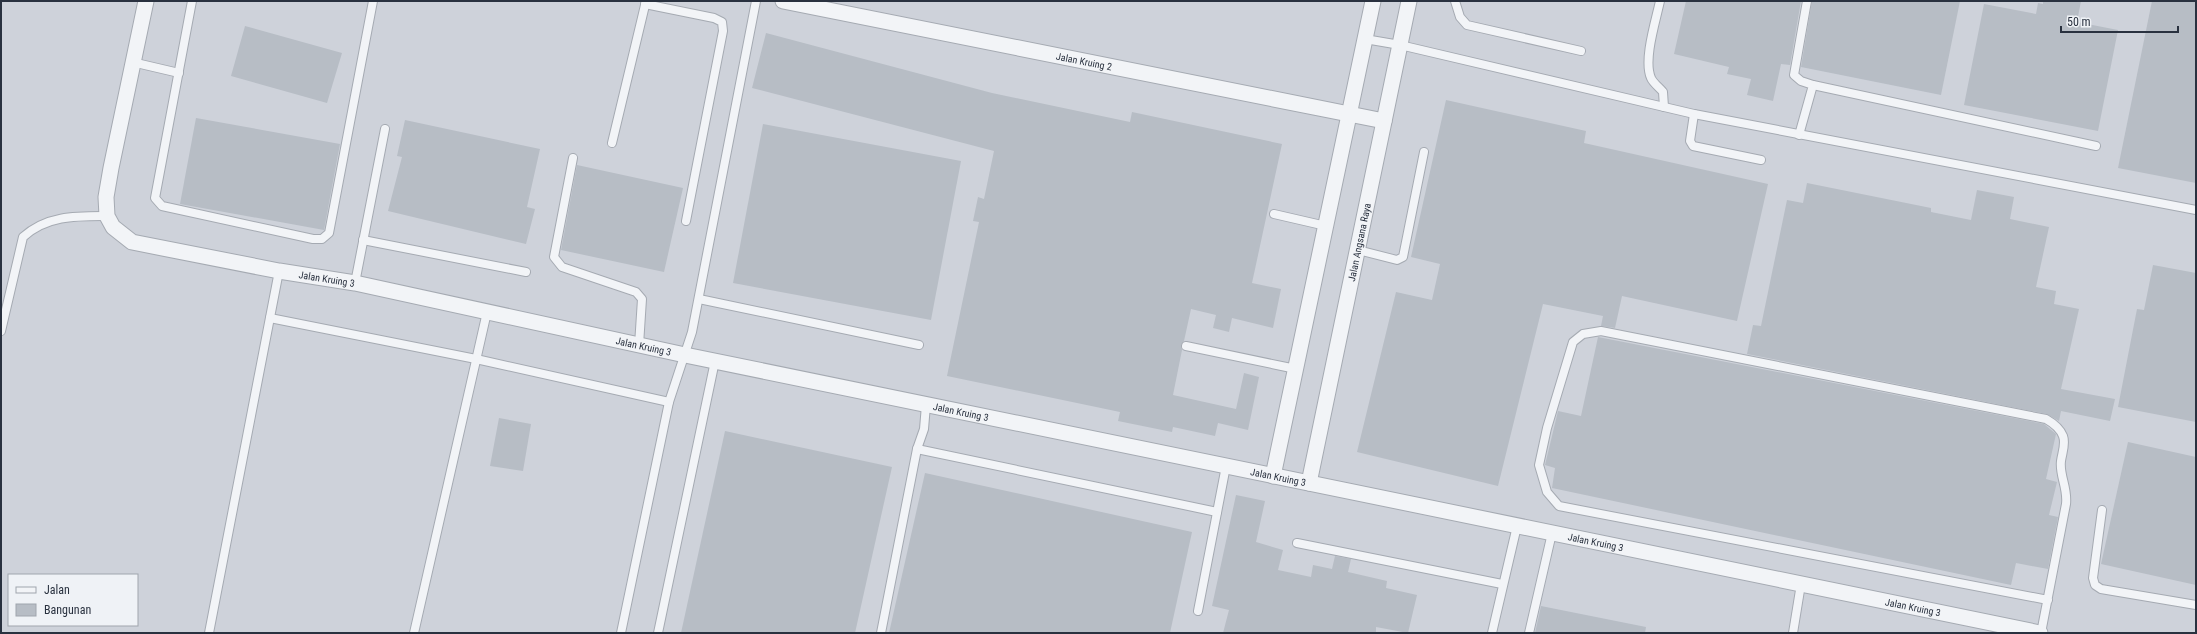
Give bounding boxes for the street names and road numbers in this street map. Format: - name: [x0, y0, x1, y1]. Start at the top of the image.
- street label: Jalan Kruing 2: [1055, 51, 1113, 73]
- street label: Jalan Angsana Raya: [1346, 202, 1373, 282]
- street label: Jalan Kruing 3: [298, 269, 356, 289]
- street label: Jalan Kruing 3: [615, 335, 672, 358]
- street label: Jalan Kruing 3: [932, 401, 990, 423]
- street label: Jalan Kruing 3: [1249, 466, 1307, 488]
- street label: Jalan Kruing 3: [1567, 531, 1624, 553]
- street label: Jalan Kruing 3: [1884, 596, 1942, 619]

